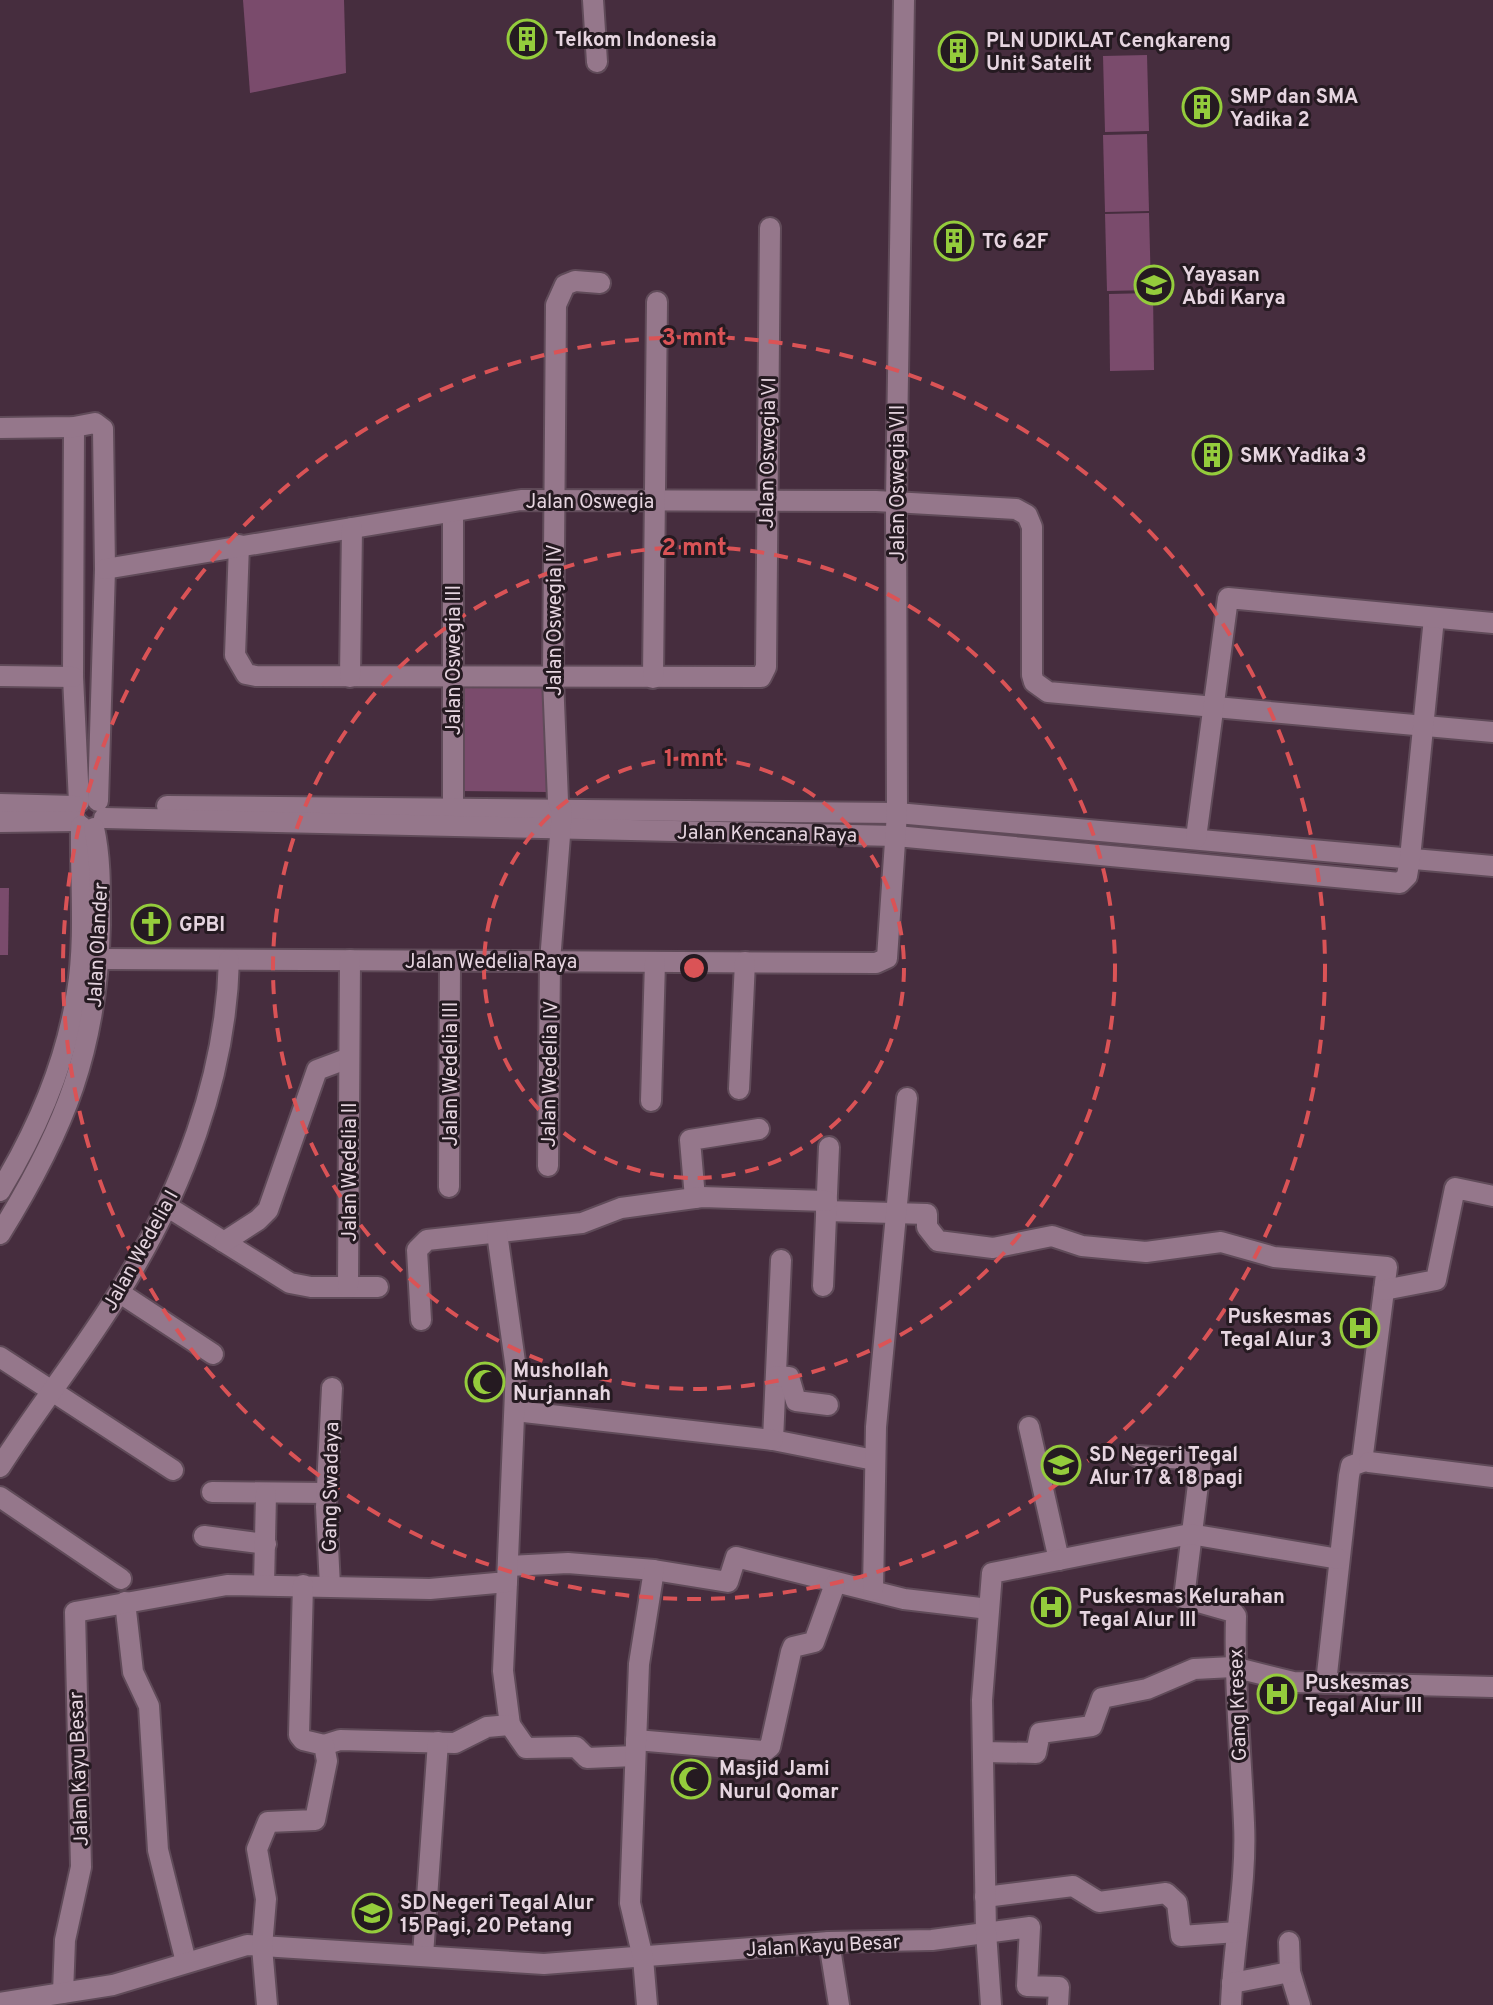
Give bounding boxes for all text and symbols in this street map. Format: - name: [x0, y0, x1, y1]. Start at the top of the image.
- building icon: Telkom Indonesia: [506, 18, 548, 60]
- place label: Telkom Indonesia: [555, 28, 717, 54]
- place label: PLN UDIKLAT Cengkareng Unit Satelit: [986, 29, 1231, 78]
- building icon: PLN UDIKLAT Cengkareng Unit Satelit: [937, 30, 979, 72]
- place label: SMP dan SMA Yadika 2: [1230, 85, 1358, 134]
- building icon: SMP dan SMA Yadika 2: [1181, 86, 1223, 128]
- building icon: TG 62F: [933, 220, 975, 262]
- place label: TG 62F: [982, 230, 1048, 256]
- place label: Yayasan Abdi Karya: [1182, 263, 1286, 312]
- school or university icon: Yayasan Abdi Karya: [1133, 264, 1175, 306]
- text: 3 mnt: [662, 324, 726, 354]
- street label: Jalan Oswegia VI: [755, 377, 783, 529]
- street label: Jalan Oswegia VII: [886, 405, 912, 561]
- building icon: SMK Yadika 3: [1191, 434, 1233, 476]
- place label: SMK Yadika 3: [1240, 444, 1366, 470]
- street label: Jalan Oswegia: [526, 490, 654, 516]
- text: 2 mnt: [661, 534, 727, 564]
- street label: Jalan Oswegia IV: [543, 544, 569, 696]
- street label: Jalan Oswegia III: [442, 585, 468, 735]
- text: 1 mnt: [664, 745, 724, 775]
- street label: Jalan Kencana Raya: [677, 820, 857, 850]
- street label: Jalan Olander: [83, 882, 115, 1008]
- church icon: GPBI: [130, 903, 172, 945]
- place label: GPBI: [179, 913, 225, 939]
- street label: Jalan Wedelia Raya: [405, 950, 577, 976]
- centre of rings: [680, 954, 708, 982]
- street label: Jalan Wedelia IV: [537, 1000, 565, 1148]
- street label: Jalan Wedelia III: [439, 1002, 465, 1146]
- street label: Jalan Wedelia II: [338, 1102, 364, 1242]
- street label: Jalan Wedelia I: [98, 1186, 186, 1316]
- place label: Puskesmas Tegal Alur 3: [1220, 1305, 1332, 1354]
- hospital icon: Puskesmas Tegal Alur 3: [1339, 1307, 1381, 1349]
- place label: Mushollah Nurjannah: [513, 1359, 611, 1408]
- mosque icon: Mushollah Nurjannah: [464, 1361, 506, 1403]
- street label: Gang Swadaya: [318, 1421, 346, 1553]
- place label: SD Negeri Tegal Alur 17 & 18 pagi: [1089, 1443, 1243, 1492]
- school or university icon: SD Negeri Tegal Alur 17 & 18 pagi: [1040, 1444, 1082, 1486]
- place label: Puskesmas Kelurahan Tegal Alur III: [1079, 1585, 1285, 1634]
- hospital icon: Puskesmas Kelurahan Tegal Alur III: [1030, 1586, 1072, 1628]
- street label: Gang Kresex: [1224, 1648, 1254, 1762]
- place label: Puskesmas Tegal Alur III: [1305, 1671, 1423, 1720]
- hospital icon: Puskesmas Tegal Alur III: [1256, 1673, 1298, 1715]
- street label: Jalan Kayu Besar: [64, 1691, 96, 1847]
- place label: Masjid Jami Nurul Qomar: [719, 1757, 839, 1806]
- mosque icon: Masjid Jami Nurul Qomar: [670, 1758, 712, 1800]
- place label: SD Negeri Tegal Alur 15 Pagi, 20 Petang: [400, 1891, 594, 1940]
- school or university icon: SD Negeri Tegal Alur 15 Pagi, 20 Petang: [351, 1892, 393, 1934]
- street label: Jalan Kayu Besar: [745, 1930, 901, 1964]

